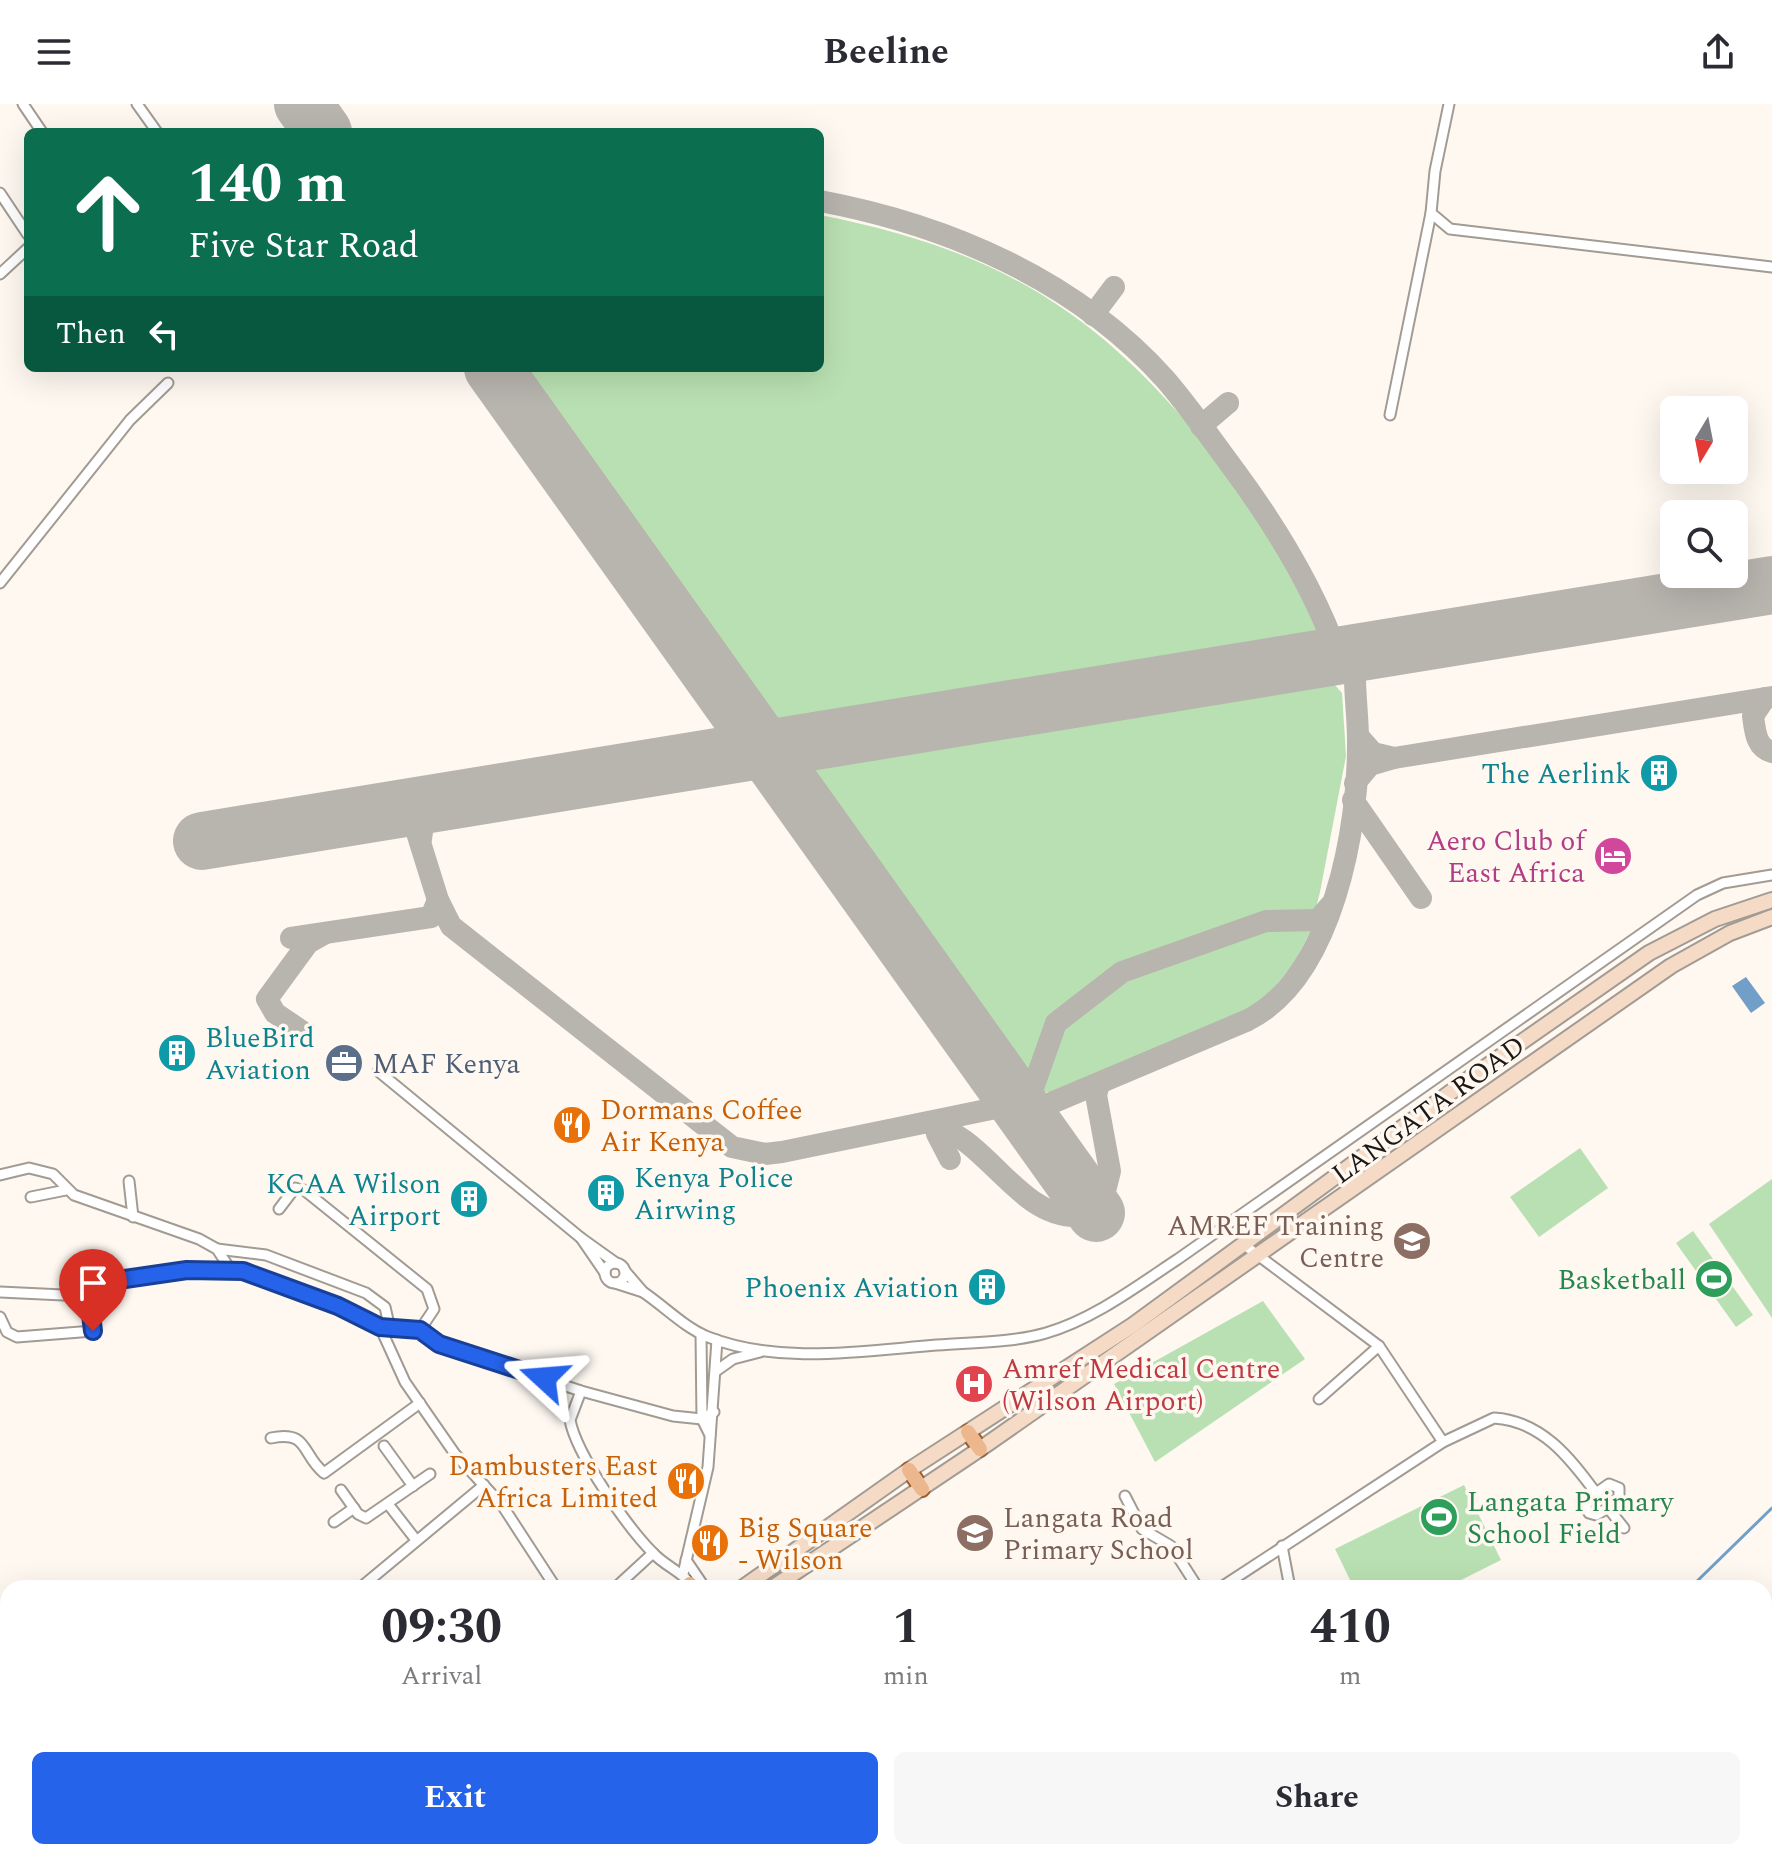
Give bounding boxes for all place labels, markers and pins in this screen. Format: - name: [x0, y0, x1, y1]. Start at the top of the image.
- building icon: The Aerlink: [1638, 752, 1680, 794]
- place label: The Aerlink: [1481, 753, 1631, 796]
- place label: Aero Club of East Africa: [1426, 820, 1587, 895]
- hotel icon: Aero Club of East Africa: [1592, 835, 1634, 877]
- place label: BlueBird Aviation: [205, 1017, 315, 1092]
- building icon: BlueBird Aviation: [156, 1032, 198, 1074]
- office icon: MAF Kenya: [323, 1042, 365, 1084]
- place label: MAF Kenya: [372, 1043, 521, 1086]
- place label: Dormans Coffee Air Kenya: [600, 1089, 803, 1164]
- restaurant icon: Dormans Coffee Air Kenya: [551, 1104, 593, 1146]
- place label: Kenya Police Airwing: [634, 1157, 794, 1232]
- place label: KCAA Wilson Airport: [266, 1163, 441, 1238]
- building icon: Kenya Police Airwing: [585, 1172, 627, 1214]
- building icon: KCAA Wilson Airport: [448, 1178, 490, 1220]
- place label: AMREF Training Centre: [1167, 1205, 1384, 1280]
- school or university icon: AMREF Training Centre: [1391, 1220, 1433, 1262]
- pin: [59, 1249, 127, 1331]
- sports icon: Basketball: [1693, 1258, 1735, 1300]
- place label: Basketball: [1557, 1259, 1686, 1302]
- building icon: Phoenix Aviation: [966, 1266, 1008, 1308]
- place label: Phoenix Aviation: [744, 1267, 959, 1310]
- place label: Amref Medical Centre (Wilson Airport): [1002, 1348, 1280, 1423]
- hospital icon: Amref Medical Centre (Wilson Airport): [953, 1363, 995, 1405]
- place label: Dambusters East Africa Limited: [448, 1445, 658, 1520]
- restaurant icon: Dambusters East Africa Limited: [665, 1460, 707, 1502]
- place label: Langata Primary School Field: [1467, 1481, 1675, 1556]
- sports icon: Langata Primary School Field: [1418, 1496, 1460, 1538]
- place label: Langata Road Primary School: [1003, 1497, 1193, 1572]
- place label: Big Square - Wilson: [738, 1507, 873, 1582]
- school or university icon: Langata Road Primary School: [954, 1512, 996, 1554]
- restaurant icon: Big Square - Wilson: [689, 1522, 731, 1564]

